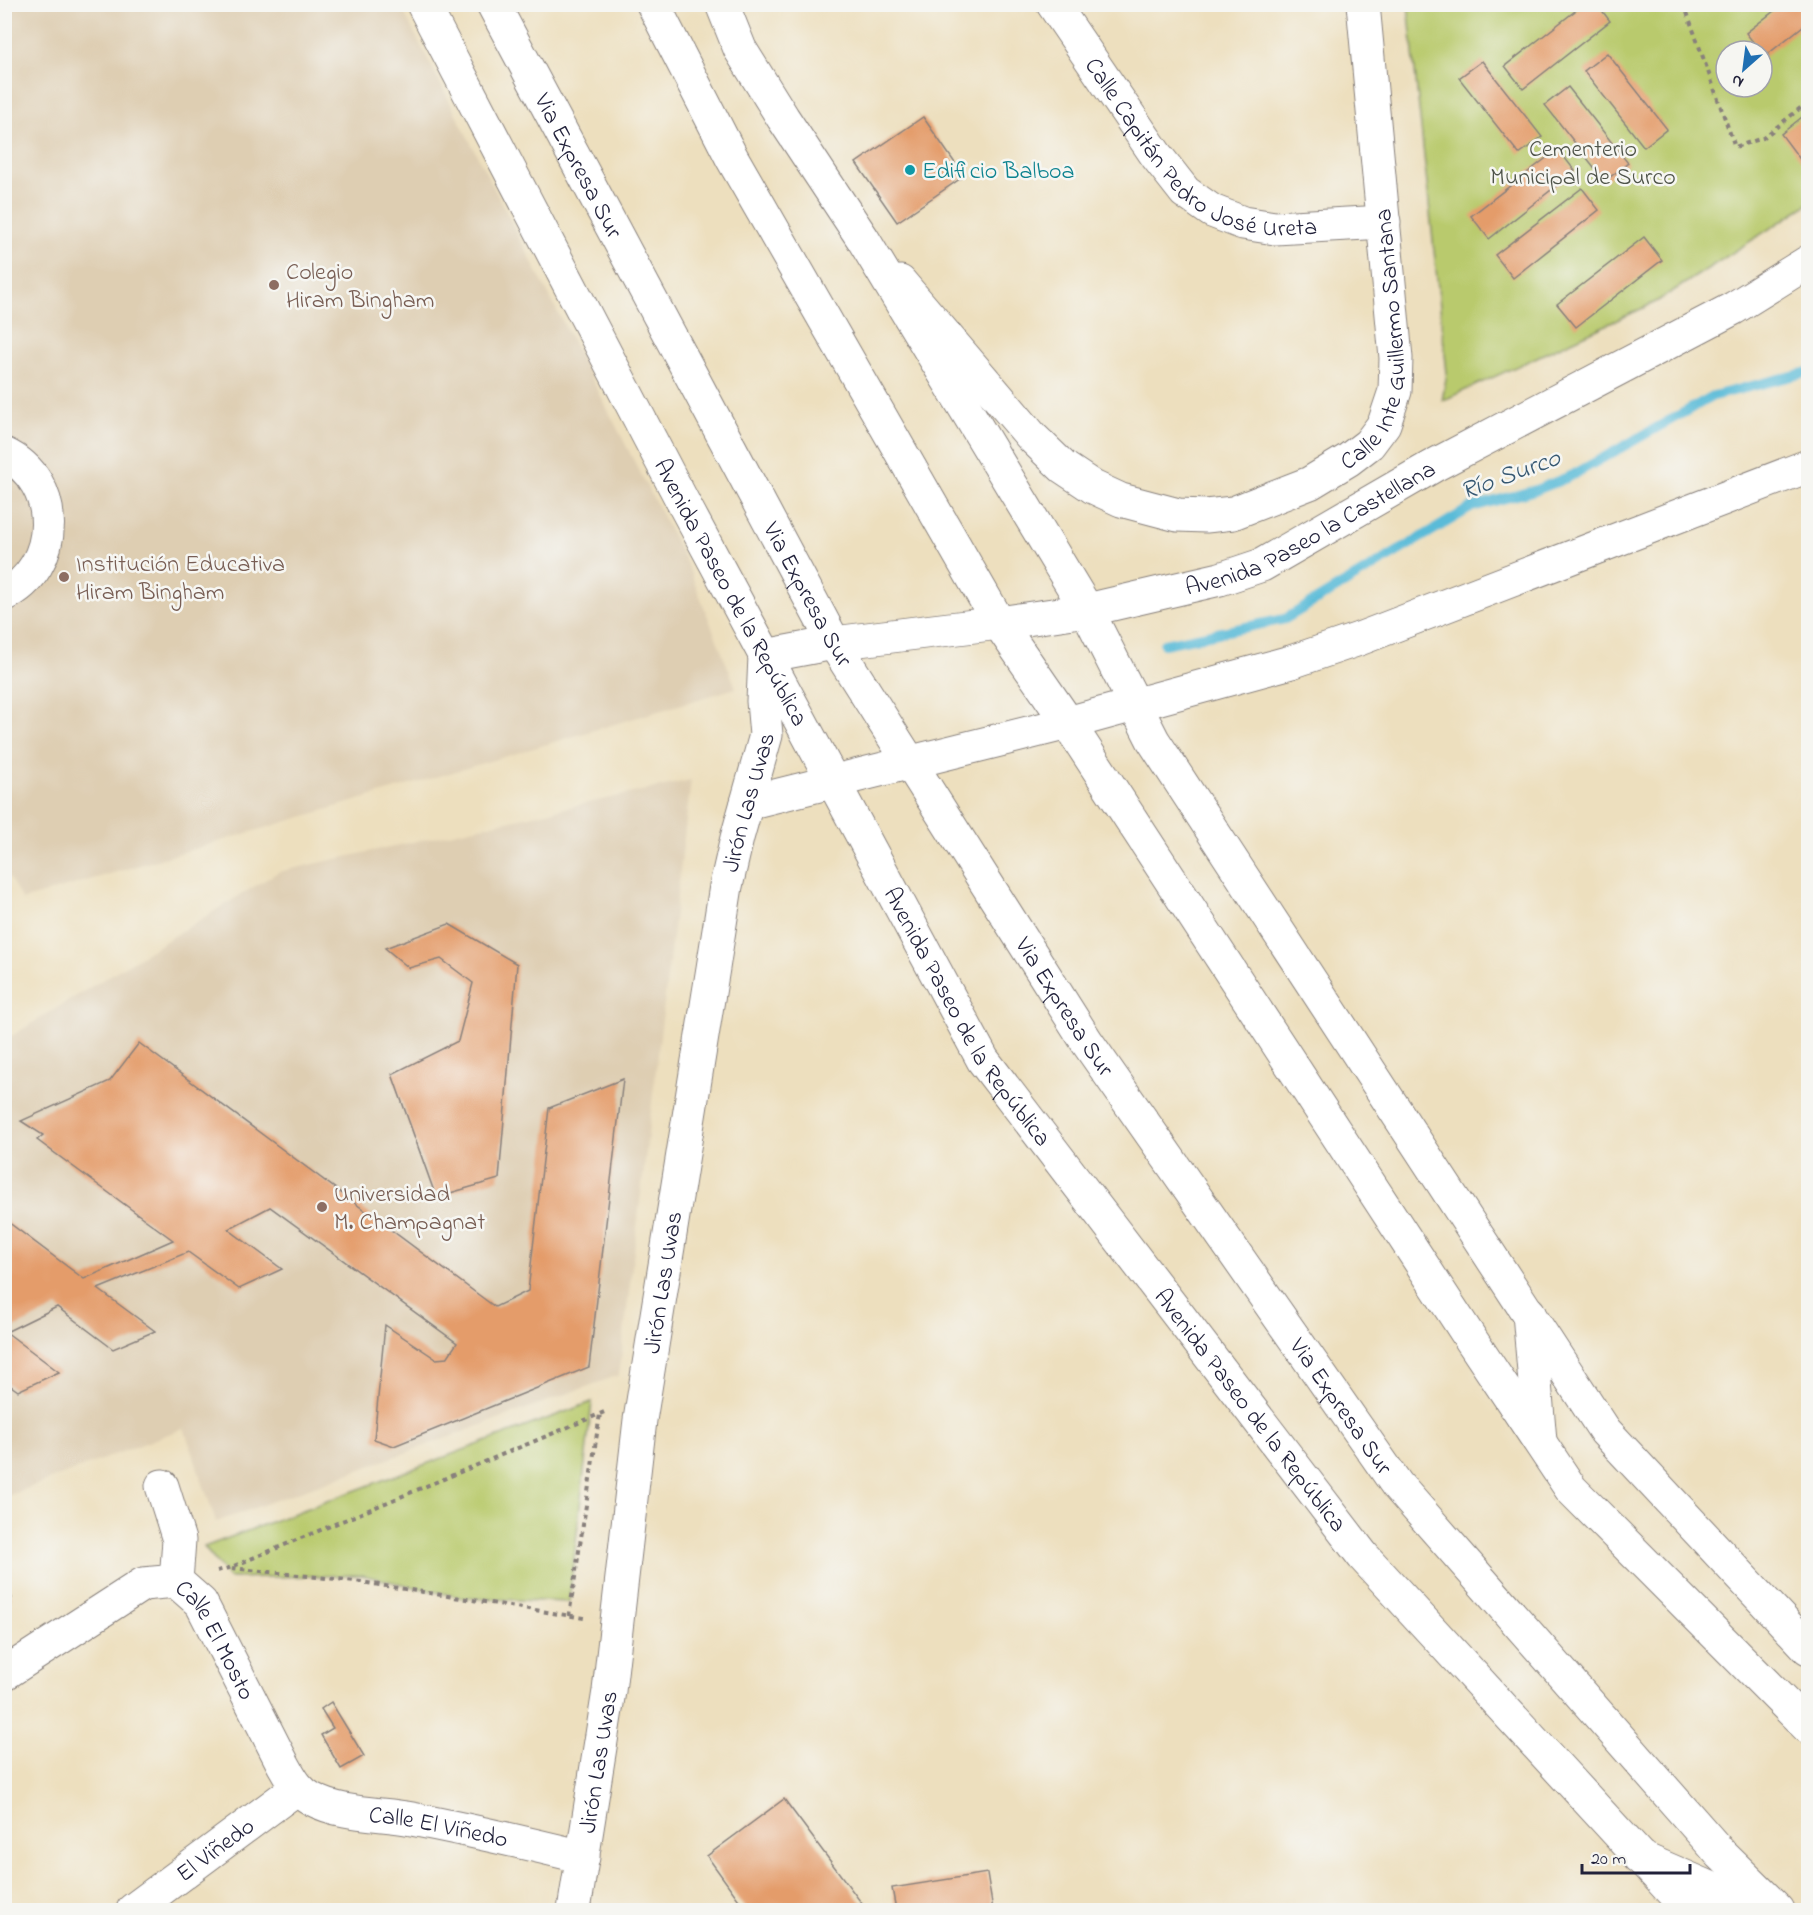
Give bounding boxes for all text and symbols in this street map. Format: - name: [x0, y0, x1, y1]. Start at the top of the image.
- north arrow: [1714, 39, 1774, 99]
- street label: Calle Capitán Pedro José Ureta: [1075, 51, 1318, 248]
- text: N: [1727, 67, 1748, 94]
- street label: Via Expresa Sur: [523, 87, 630, 246]
- park label: Cementerio Municipal de Surco: [1490, 133, 1676, 196]
- place label: Edificio Balboa: [922, 155, 1075, 190]
- marker: Edificio Balboa: [903, 163, 917, 177]
- street label: Calle Inte Guillermo Santana: [1334, 207, 1416, 481]
- place label: Colegio Hiram Bingham: [286, 256, 434, 319]
- marker: Colegio Hiram Bingham: [267, 278, 281, 292]
- water label: Río Surco: [1456, 440, 1568, 511]
- street label: Avenida Paseo de la República: [643, 453, 815, 733]
- street label: Avenida Paseo la Castellana: [1182, 453, 1443, 607]
- street label: Via Expresa Sur: [752, 516, 860, 675]
- place label: Institución Educativa Hiram Bingham: [76, 548, 285, 611]
- marker: Institución Educativa Hiram Bingham: [57, 570, 71, 584]
- street label: Jirón Las Uvas: [715, 729, 786, 876]
- street label: Avenida Paseo de la República: [873, 881, 1058, 1155]
- street label: Via Expresa Sur: [1004, 930, 1122, 1085]
- place label: Universidad M. Champagnat: [334, 1178, 485, 1241]
- marker: Universidad M. Champagnat: [315, 1200, 329, 1214]
- street label: Jirón Las Uvas: [636, 1209, 693, 1356]
- street label: Avenida Paseo de la República: [1144, 1282, 1354, 1541]
- street label: Via Expresa Sur: [1279, 1331, 1400, 1483]
- street label: Calle El Mosto: [166, 1573, 263, 1707]
- street label: Jirón Las Uvas: [572, 1689, 629, 1836]
- street label: Calle El Viñedo: [367, 1799, 511, 1859]
- street label: El Viñedo: [170, 1810, 263, 1892]
- scale bar: [1582, 1837, 1690, 1875]
- text: 20 m: [1591, 1847, 1626, 1873]

